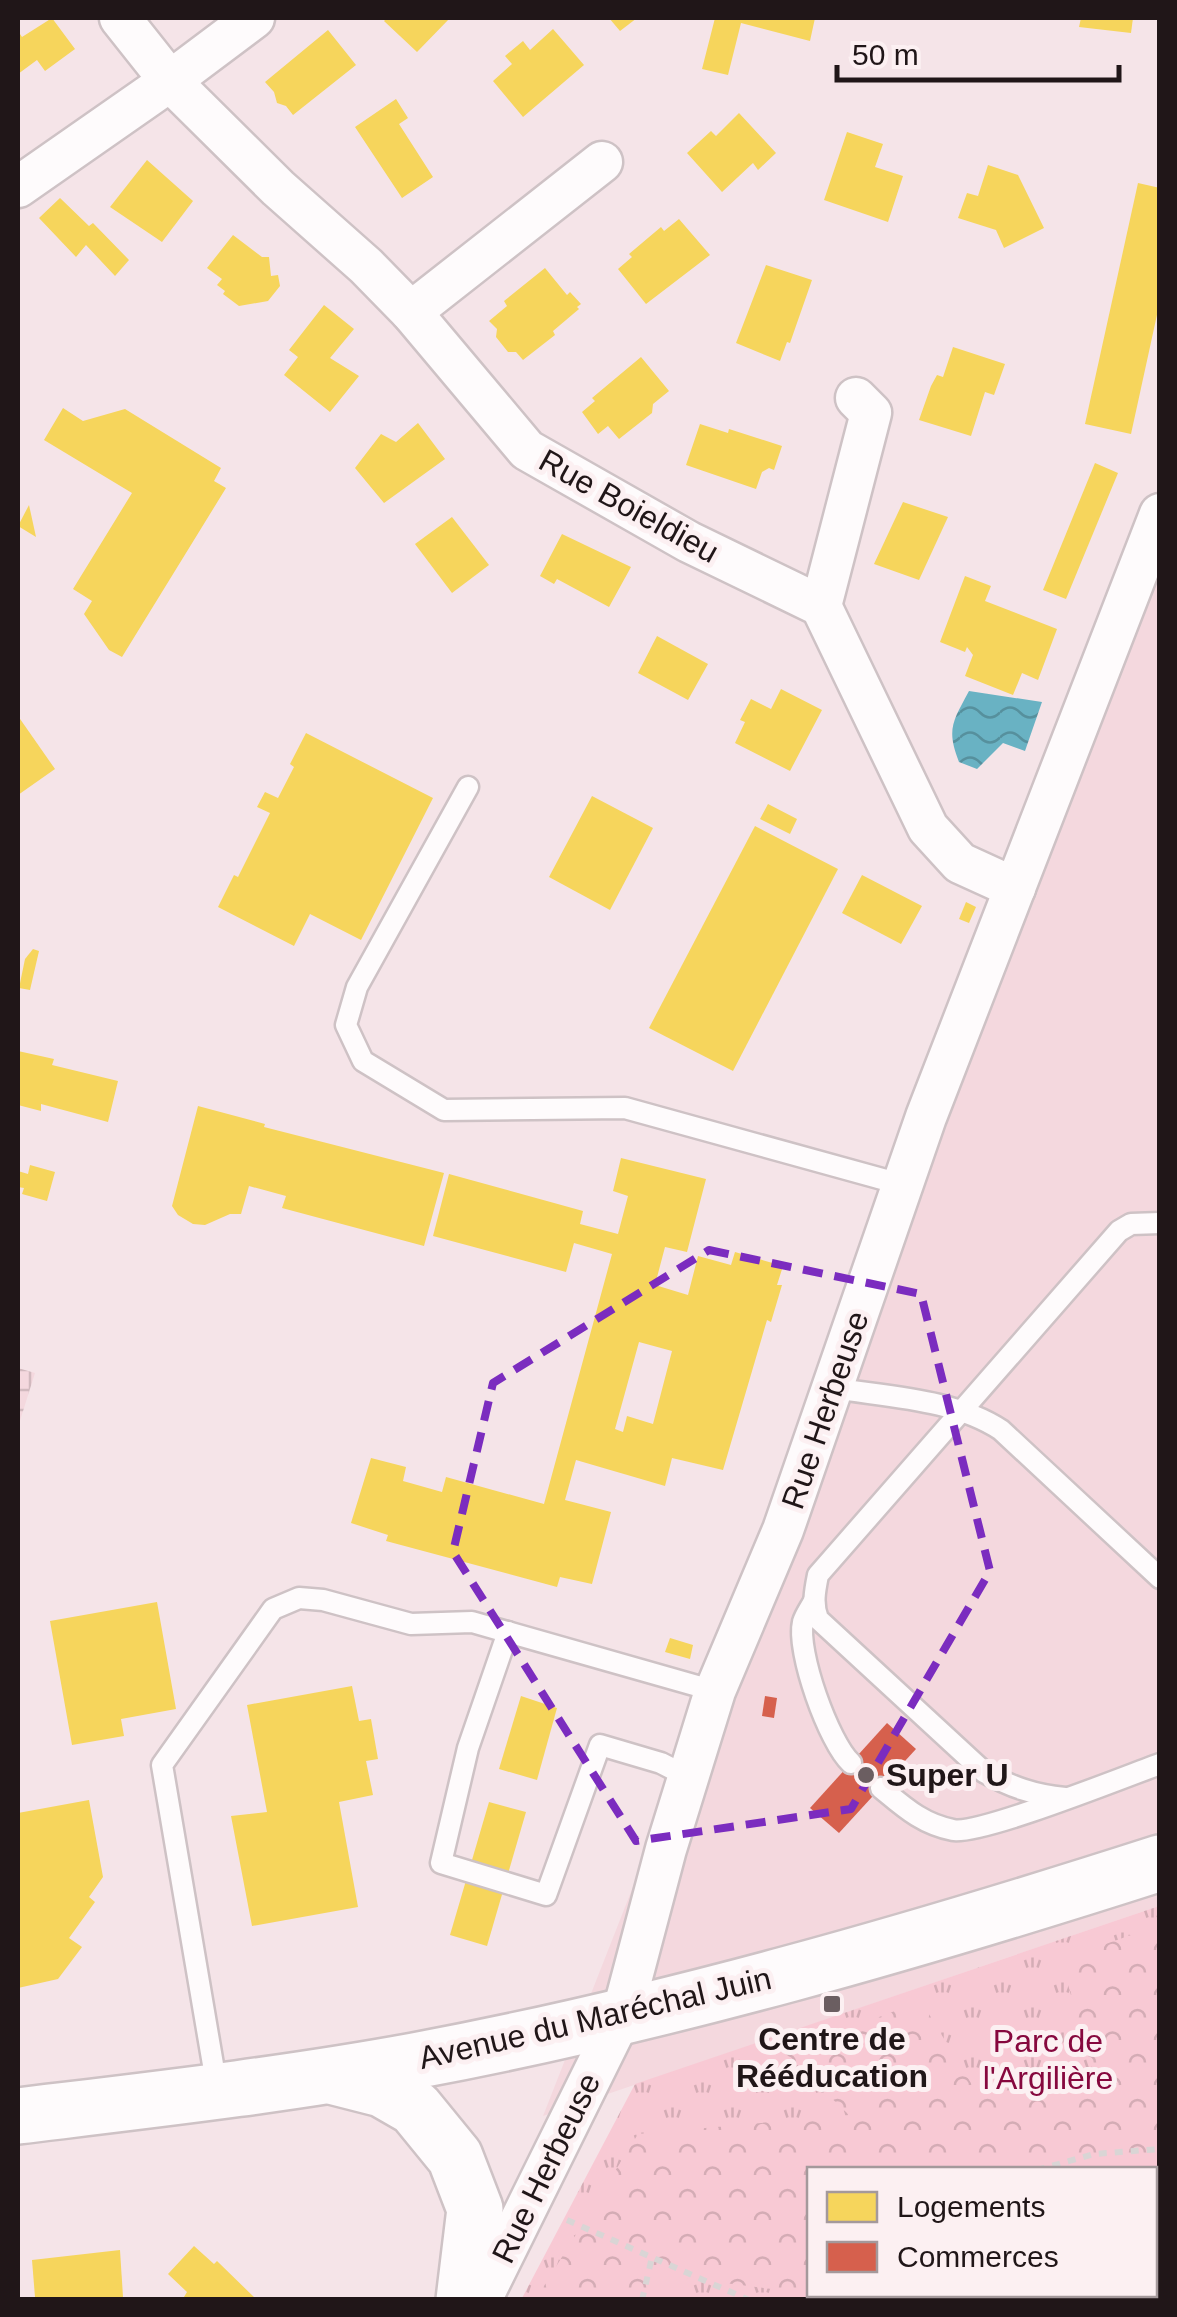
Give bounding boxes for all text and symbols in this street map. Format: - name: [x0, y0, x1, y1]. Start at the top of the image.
- scale bar: [837, 20, 1120, 82]
- text: 50 m: [852, 38, 919, 71]
- street label: Rue Boieldieu: [533, 442, 725, 570]
- street label: Rue Herbeuse: [774, 1307, 876, 1513]
- place label: Super U: [886, 1757, 1009, 1793]
- marker: Super U: [855, 1764, 877, 1786]
- street label: Avenue du Maréchal Juin: [415, 1960, 775, 2076]
- marker: Centre de Rééducation: [821, 1993, 843, 2015]
- place label: Centre de Rééducation: [736, 2021, 928, 2094]
- park label: Parc de l'Argilière: [983, 2023, 1113, 2096]
- street label: Rue Herbeuse: [485, 2067, 607, 2269]
- legend: [807, 2167, 1157, 2297]
- text: Logements: [897, 2190, 1045, 2223]
- text: Commerces: [897, 2240, 1059, 2273]

